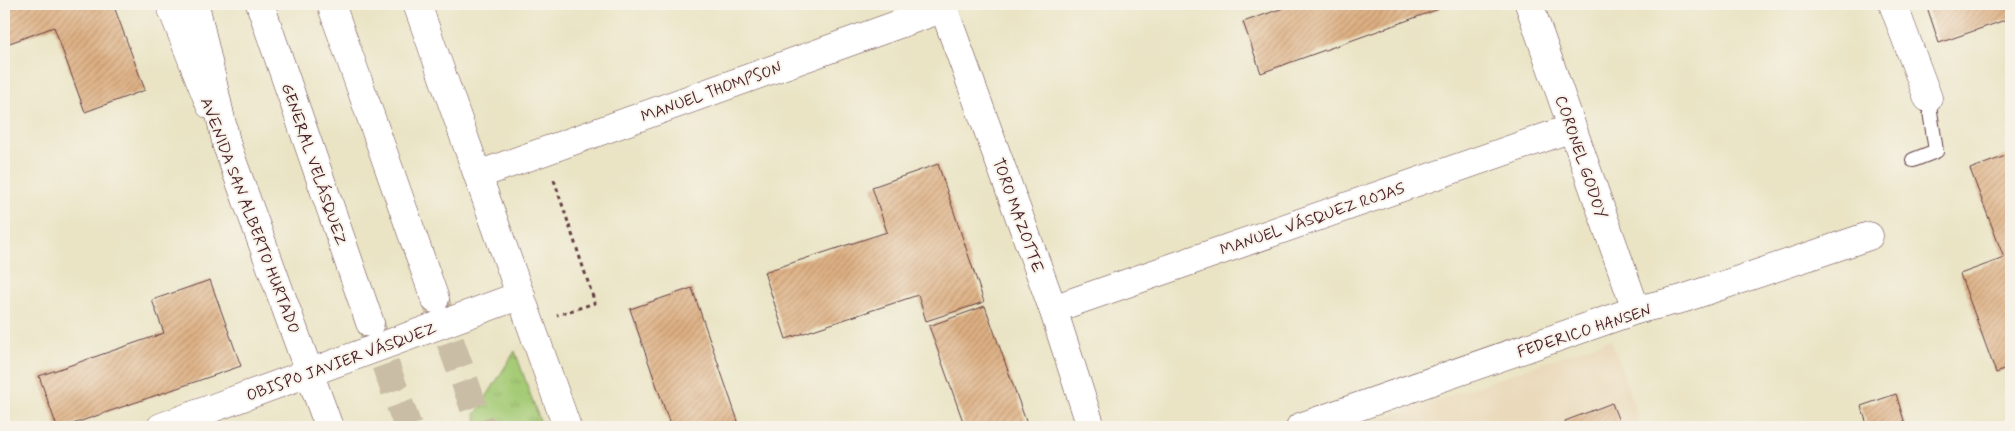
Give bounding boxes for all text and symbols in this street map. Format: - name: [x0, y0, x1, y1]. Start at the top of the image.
- street label: MANUEL THOMPSON: [638, 57, 785, 128]
- street label: GENERAL VELÁSQUEZ: [276, 81, 351, 249]
- street label: CORONEL GODOY: [1550, 93, 1612, 222]
- street label: AVENIDA SAN ALBERTO HURTADO: [195, 95, 304, 337]
- street label: TORO MAZOTTE: [987, 155, 1048, 276]
- street label: MANUEL VÁSQUEZ ROJAS: [1217, 178, 1408, 261]
- street label: FEDERICO HANSEN: [1514, 300, 1654, 363]
- street label: OBISPO JAVIER VÁSQUEZ: [244, 318, 440, 407]

